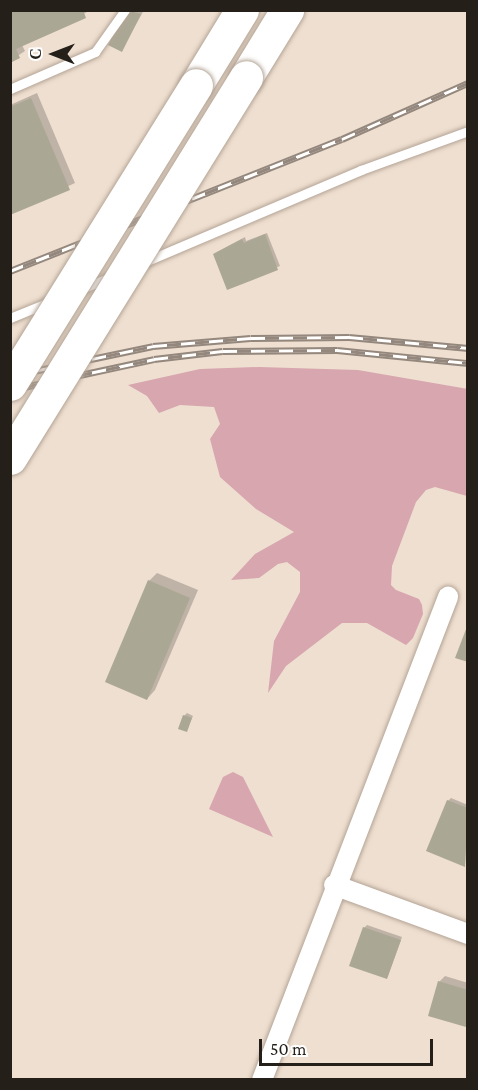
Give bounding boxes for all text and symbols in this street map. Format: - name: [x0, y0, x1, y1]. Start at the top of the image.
- north arrow: [24, 24, 84, 84]
- text: С: [27, 48, 44, 60]
- scale bar: [262, 1027, 436, 1065]
- text: 50 m: [270, 1039, 307, 1059]

